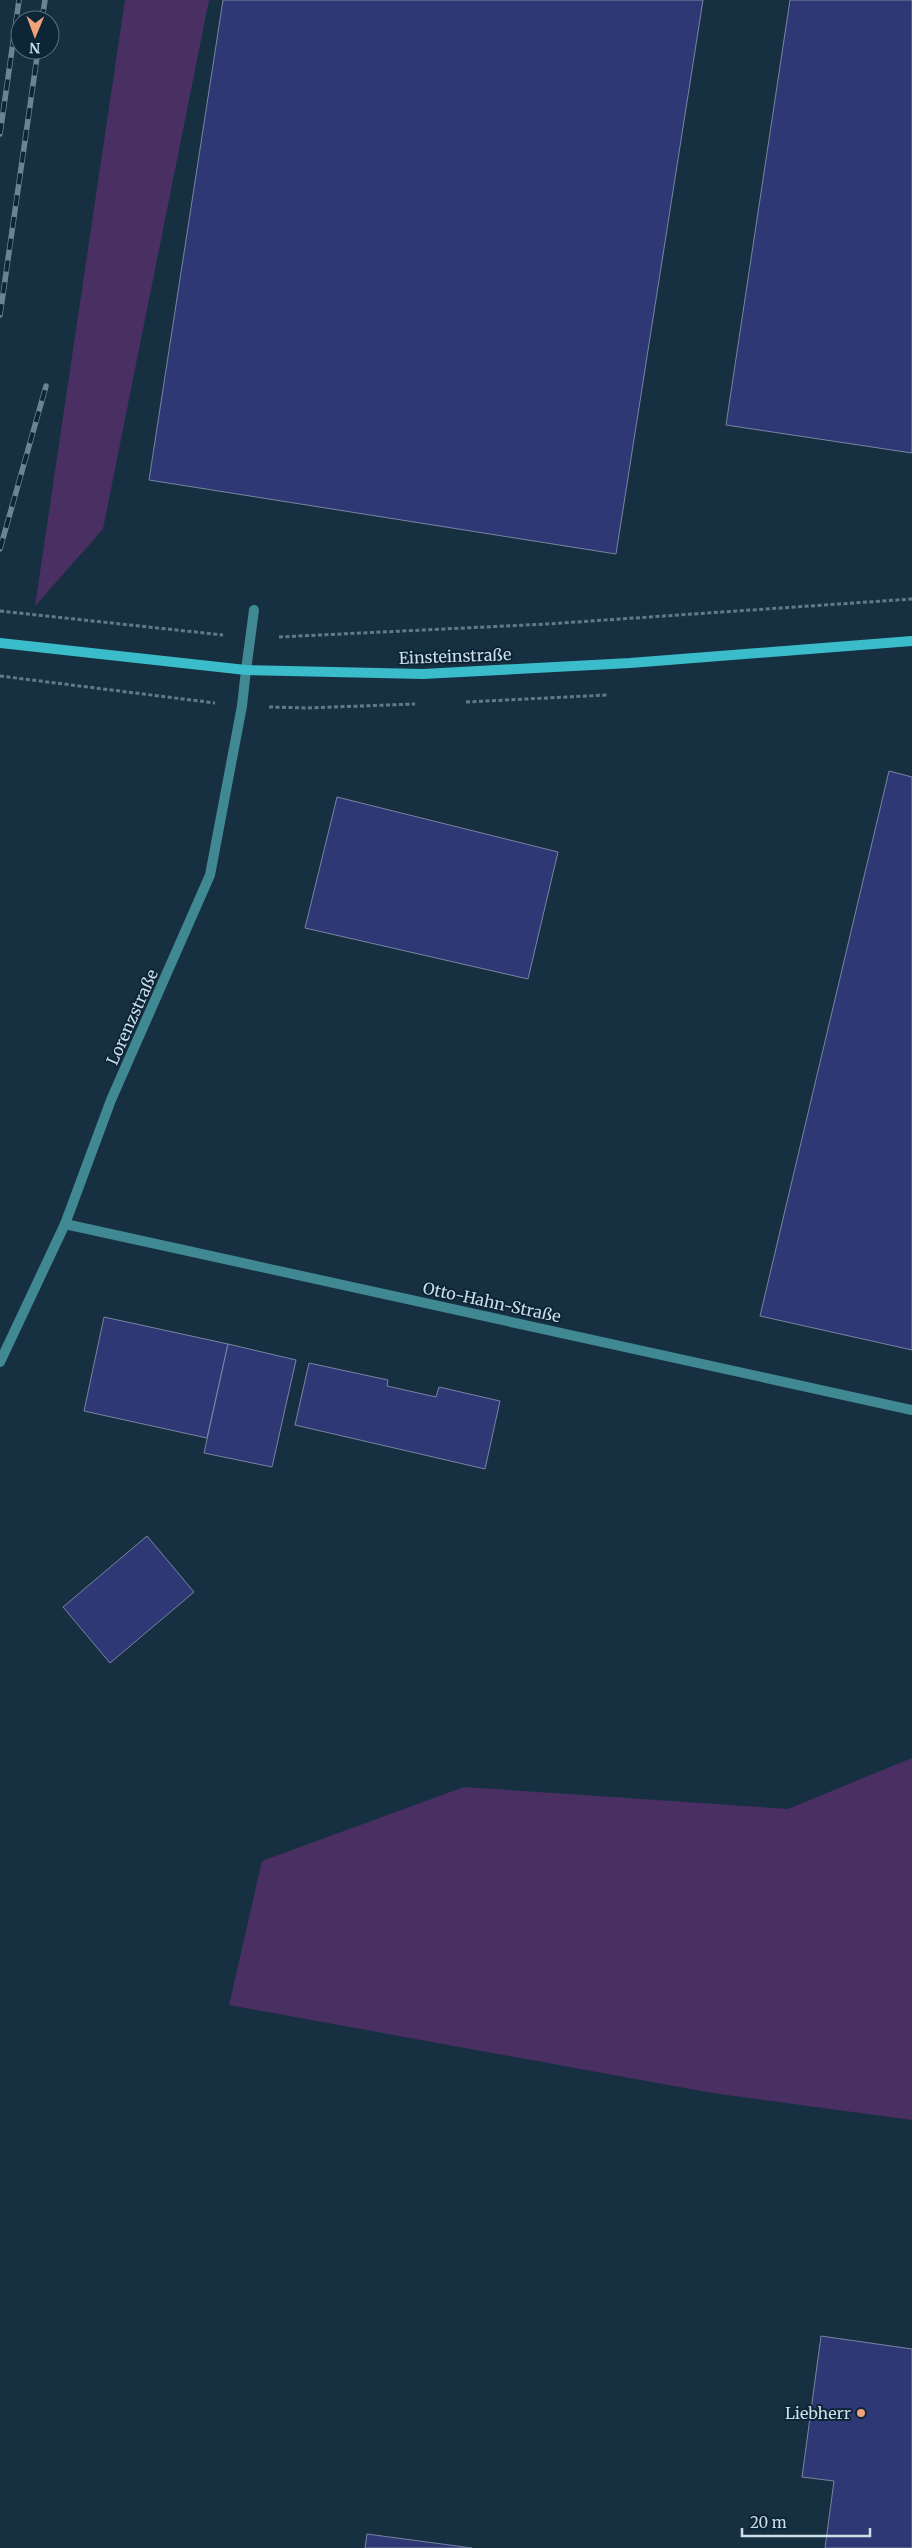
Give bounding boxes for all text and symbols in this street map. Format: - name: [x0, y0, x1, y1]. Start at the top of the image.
- north arrow: [10, 10, 60, 60]
- text: N: [29, 39, 40, 57]
- street label: Einsteinstraße: [398, 644, 512, 668]
- street label: Lorenzstraße: [102, 966, 162, 1068]
- street label: Otto-Hahn-Straße: [421, 1278, 563, 1326]
- place label: Liebherr: [785, 2403, 851, 2423]
- marker: Liebherr: [855, 2407, 867, 2419]
- scale bar: [742, 2506, 870, 2538]
- text: 20 m: [750, 2513, 787, 2532]

